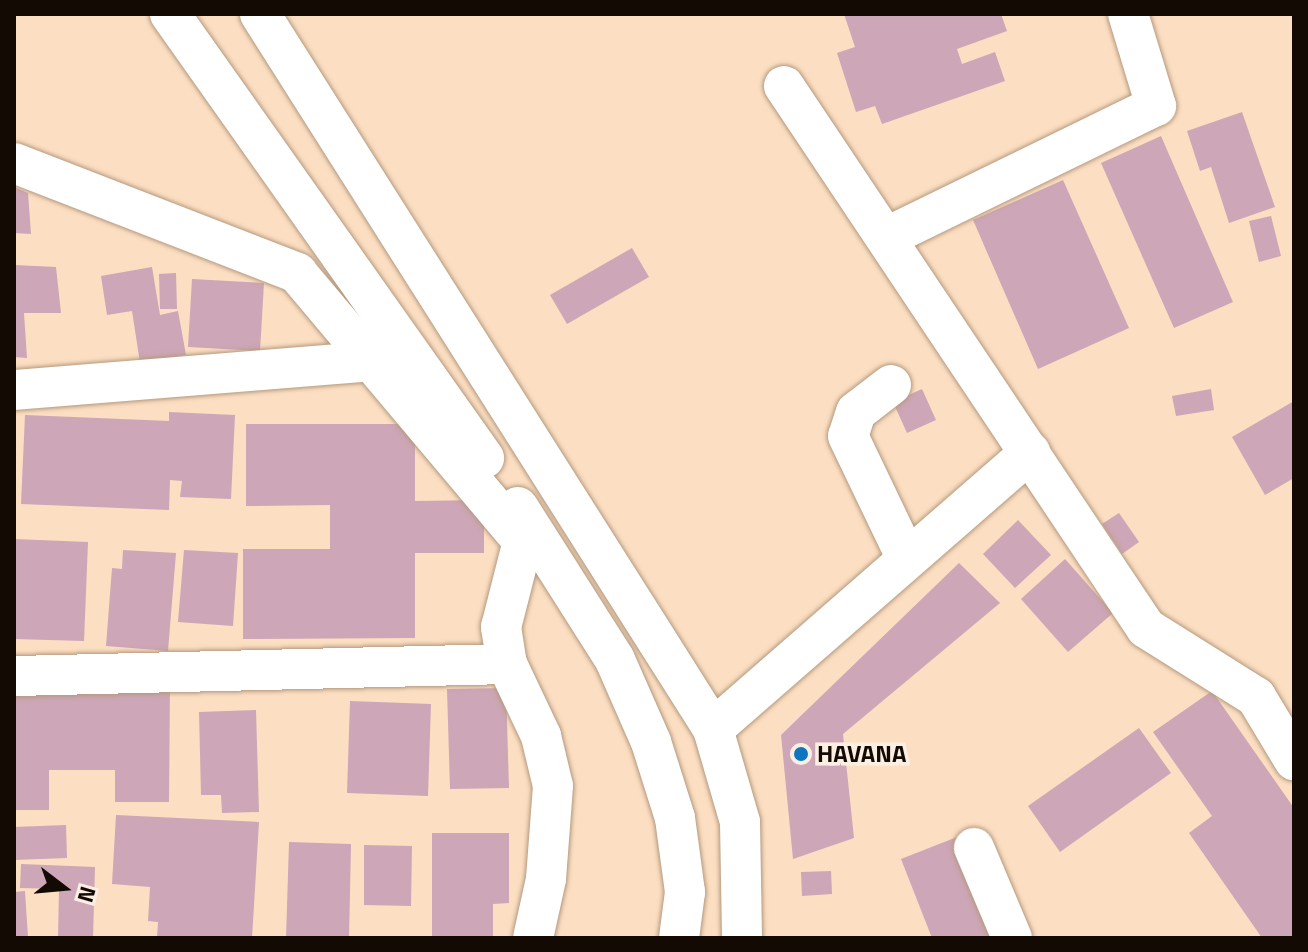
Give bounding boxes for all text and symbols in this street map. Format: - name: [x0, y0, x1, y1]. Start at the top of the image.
- place label: HAVANA: [817, 740, 906, 768]
- marker: HAVANA: [792, 745, 810, 763]
- north arrow: [24, 848, 104, 928]
- text: N: [69, 883, 106, 907]

